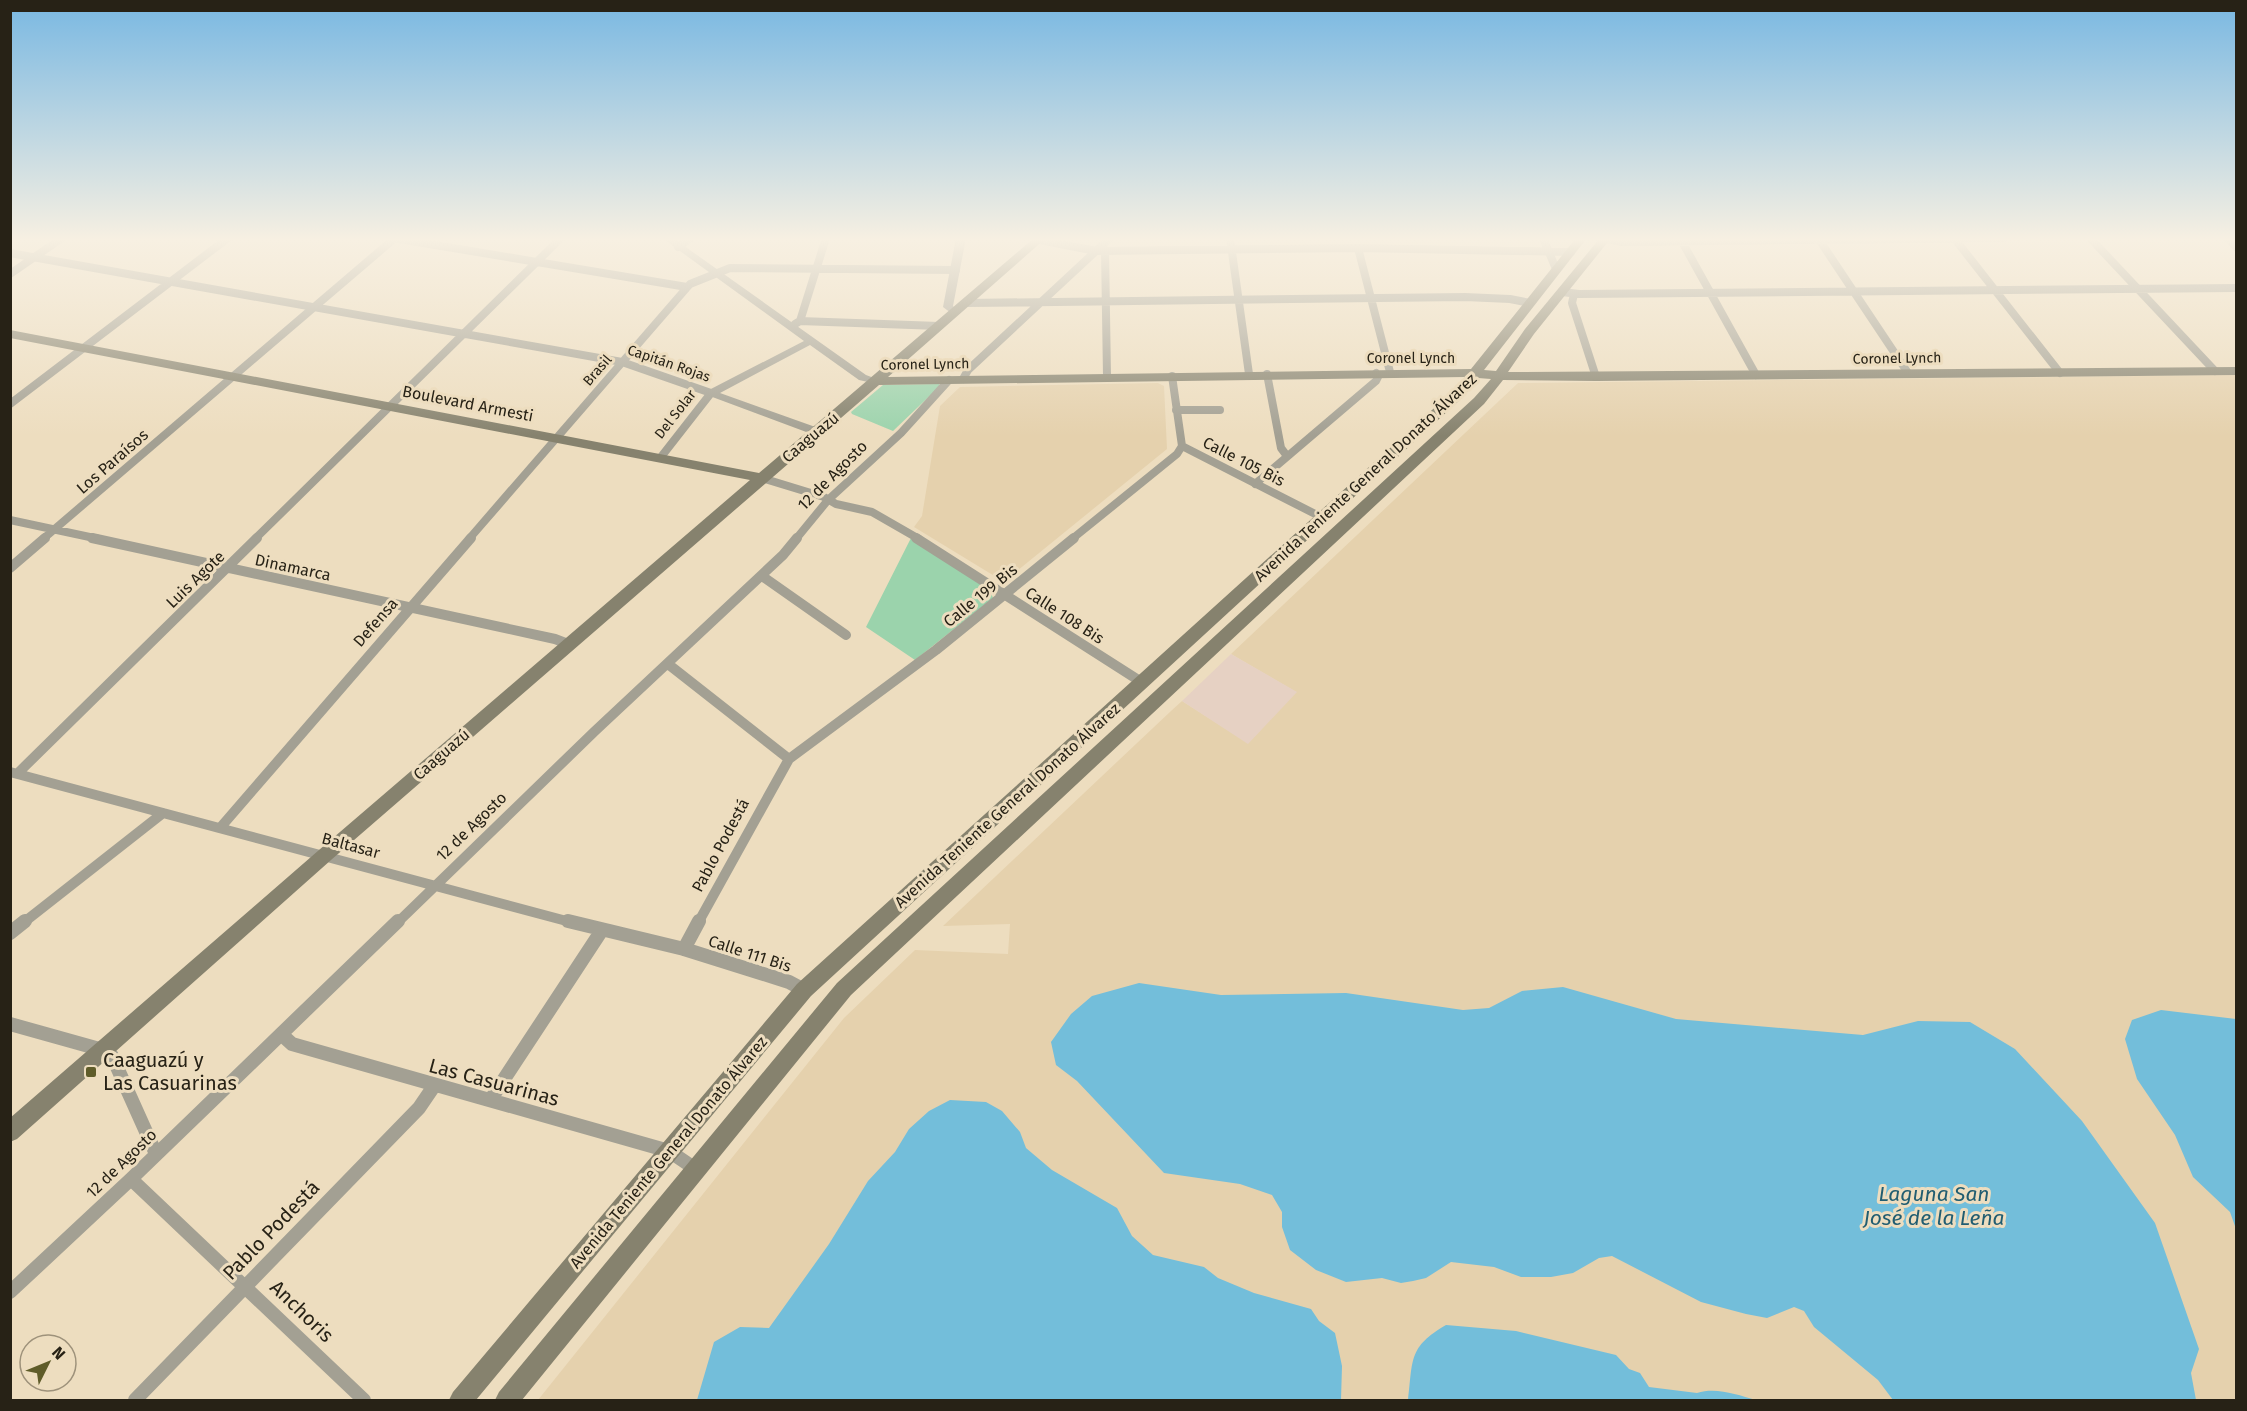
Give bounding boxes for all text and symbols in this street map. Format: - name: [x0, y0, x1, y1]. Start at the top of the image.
- street label: Capitán Rojas: [625, 341, 713, 386]
- street label: Coronel Lynch: [1853, 349, 1941, 368]
- street label: Coronel Lynch: [1367, 350, 1455, 367]
- street label: Brasil: [579, 351, 615, 389]
- street label: Coronel Lynch: [881, 355, 969, 374]
- street label: Avenida Teniente General Donato Álvarez: [1250, 368, 1480, 586]
- street label: Boulevard Armesti: [401, 381, 535, 426]
- street label: Del Solar: [651, 386, 700, 442]
- street label: Caaguazú: [778, 408, 843, 467]
- street label: Los Paraísos: [73, 425, 152, 498]
- street label: Calle 105 Bis: [1200, 433, 1288, 490]
- street label: 12 de Agosto: [794, 437, 871, 514]
- street label: Luis Agote: [162, 547, 229, 612]
- street label: Dinamarca: [253, 550, 333, 585]
- street label: Calle 199 Bis: [940, 560, 1021, 631]
- street label: Calle 108 Bis: [1022, 583, 1108, 648]
- street label: Defensa: [349, 594, 402, 651]
- street label: Avenida Teniente General Donato Álvarez: [890, 698, 1124, 912]
- street label: Caaguazú: [409, 725, 473, 784]
- street label: 12 de Agosto: [432, 788, 511, 865]
- street label: Pablo Podestá: [688, 795, 753, 895]
- street label: Baltasar: [320, 829, 383, 863]
- street label: Calle 111 Bis: [706, 931, 794, 976]
- street label: Avenida Teniente General Donato Álvarez: [565, 1032, 771, 1272]
- place label: Caaguazú y Las Casuarinas: [103, 1048, 237, 1095]
- street label: Las Casuarinas: [426, 1053, 562, 1111]
- marker: Caaguazú y Las Casuarinas: [84, 1065, 98, 1079]
- street label: 12 de Agosto: [82, 1125, 161, 1202]
- street label: Pablo Podestá: [218, 1175, 324, 1285]
- water label: Laguna San José de la Leña: [1862, 1181, 2005, 1231]
- street label: Anchoris: [265, 1275, 339, 1347]
- north arrow: [18, 1333, 78, 1393]
- text: N: [48, 1343, 69, 1363]

